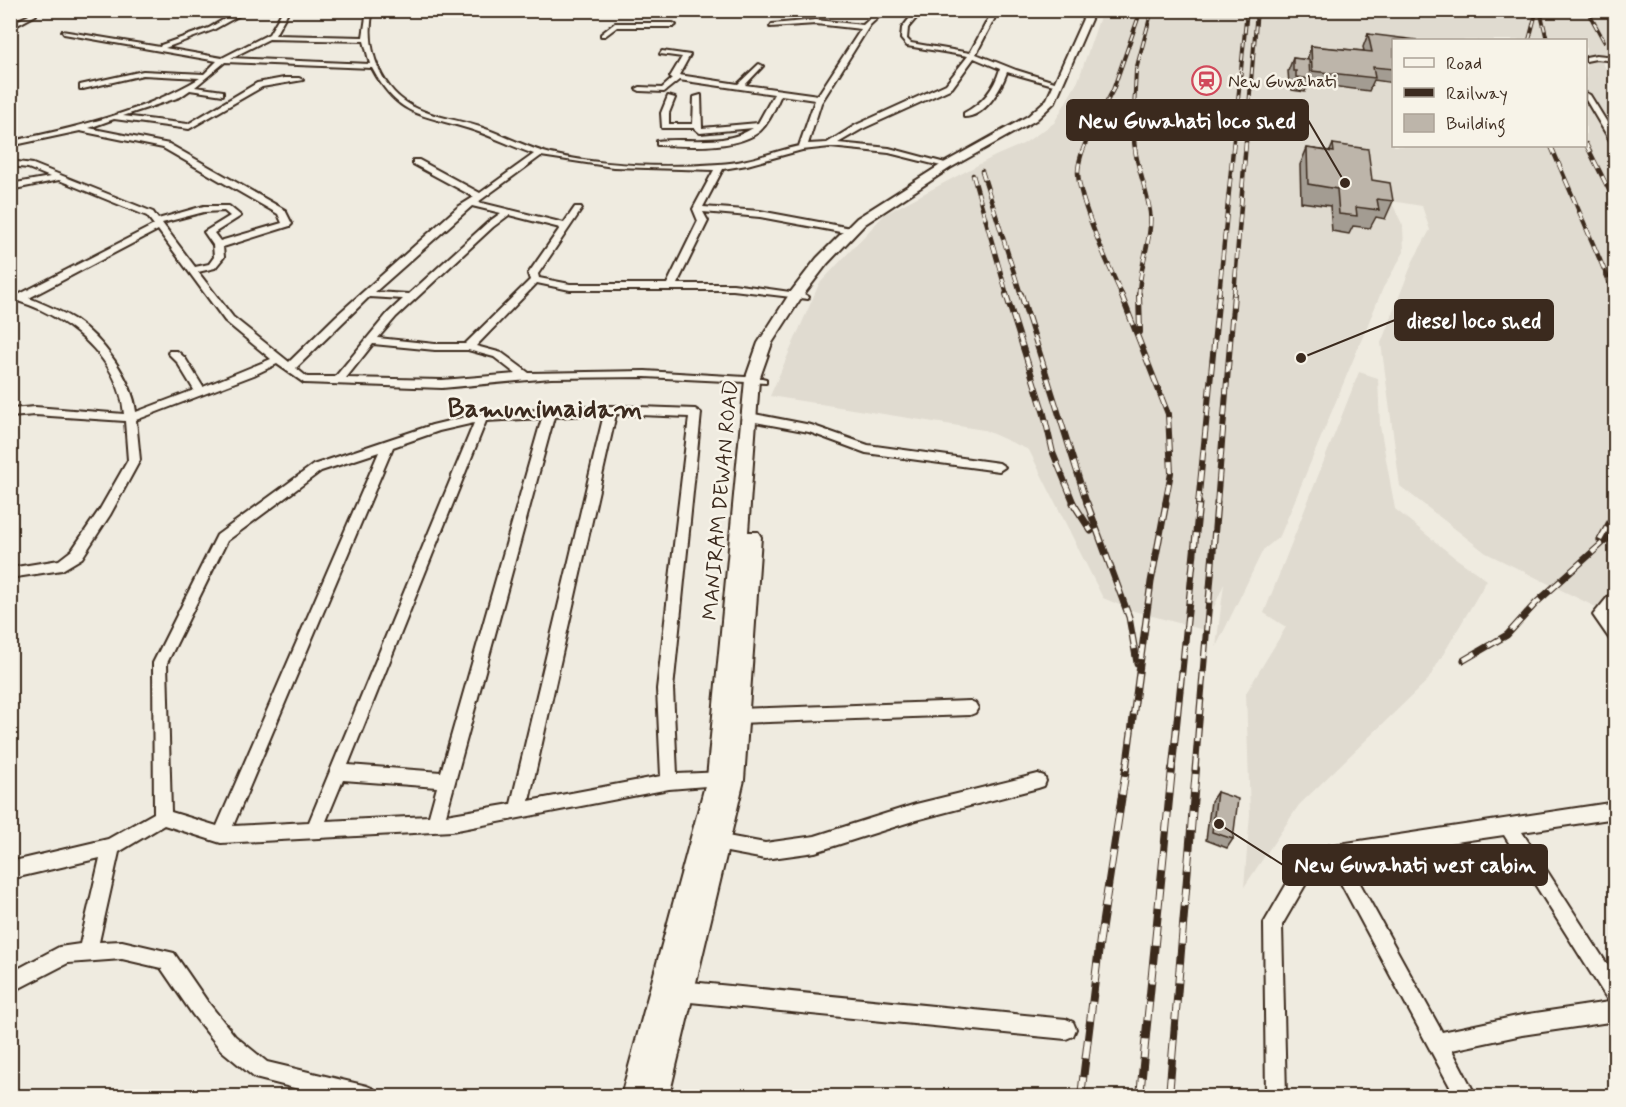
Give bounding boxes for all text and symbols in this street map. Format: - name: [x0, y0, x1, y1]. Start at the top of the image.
- legend: [1392, 39, 1587, 147]
- text: Road: [1446, 52, 1482, 76]
- station icon: New Guwahati: [1191, 65, 1223, 97]
- place label: New Guwahati: [1228, 70, 1337, 94]
- text: Railway: [1446, 82, 1508, 106]
- callout: New Guwahati loco shed: [1067, 100, 1308, 140]
- text: New Guwahati loco shed: [1078, 108, 1296, 136]
- text: Building: [1446, 112, 1506, 138]
- callout: diesel loco shed: [1395, 300, 1553, 340]
- text: diesel loco shed: [1407, 308, 1541, 336]
- street label: MANIRAM DEWAN ROAD: [697, 379, 745, 621]
- district label: Bamunimaidam: [448, 392, 642, 427]
- callout: New Guwahati west cabin: [1283, 845, 1547, 885]
- text: New Guwahati west cabin: [1294, 852, 1536, 880]

